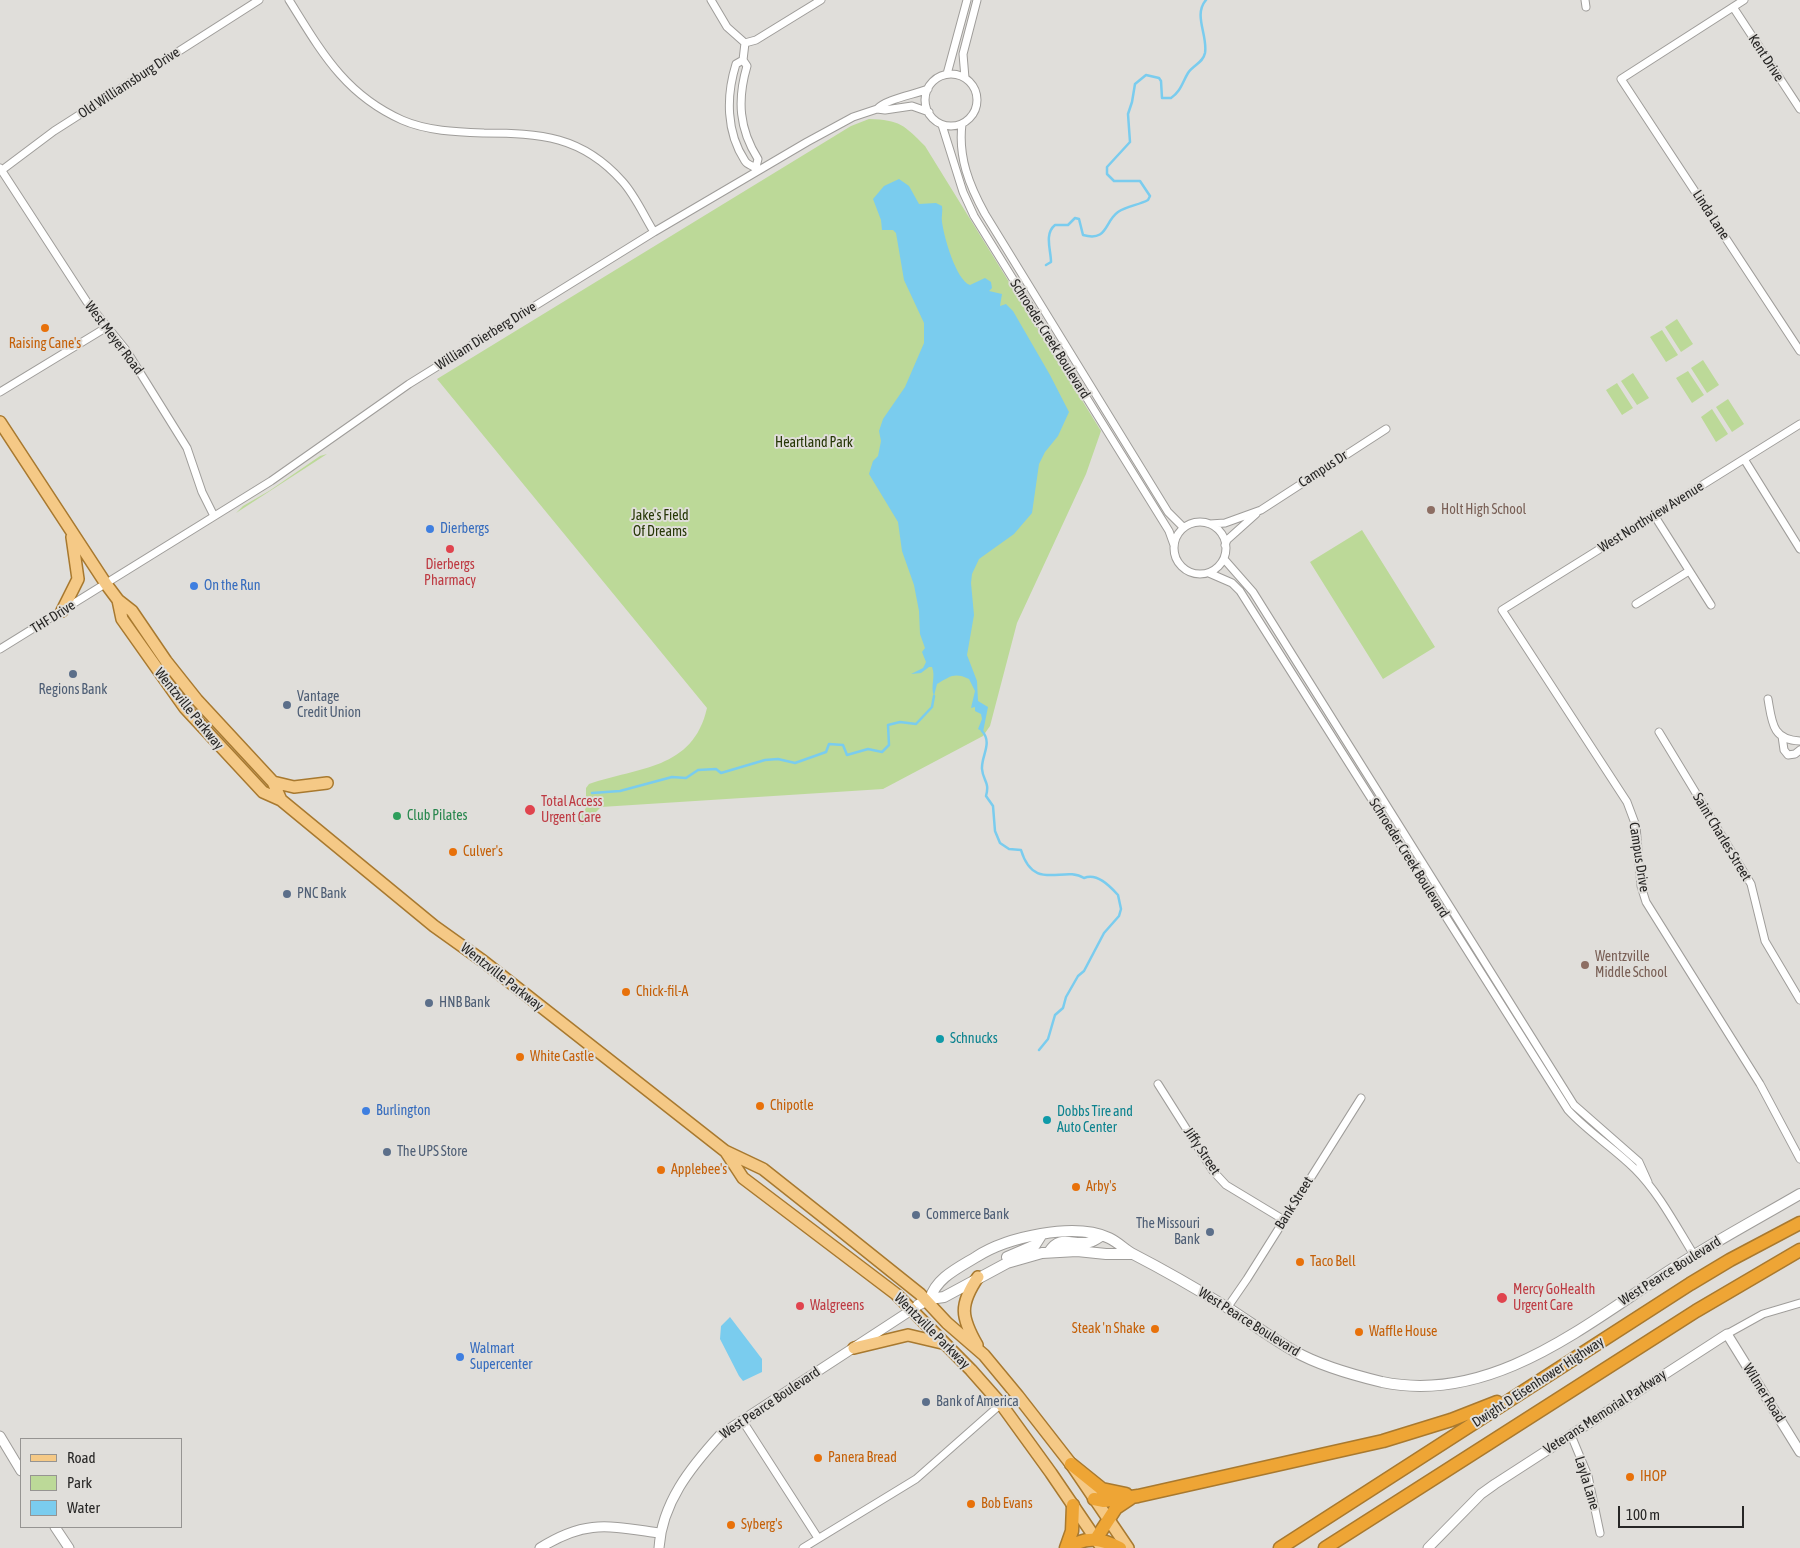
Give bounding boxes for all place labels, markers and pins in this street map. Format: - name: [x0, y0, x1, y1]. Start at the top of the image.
- marker: Raising Cane's: [39, 322, 51, 334]
- place label: Raising Cane's: [9, 336, 81, 352]
- place label: Holt High School: [1441, 502, 1526, 518]
- marker: Holt High School: [1425, 504, 1437, 516]
- place label: Dierbergs: [440, 521, 489, 537]
- marker: Dierbergs: [424, 523, 436, 535]
- marker: Dierbergs Pharmacy: [444, 543, 456, 555]
- place label: Dierbergs Pharmacy: [424, 557, 476, 590]
- place label: On the Run: [204, 578, 261, 594]
- marker: On the Run: [188, 580, 200, 592]
- marker: Regions Bank: [67, 668, 79, 680]
- place label: Regions Bank: [39, 682, 107, 698]
- place label: Vantage Credit Union: [297, 689, 361, 722]
- marker: Vantage Credit Union: [281, 699, 293, 711]
- place label: Total Access Urgent Care: [541, 794, 603, 826]
- marker: Total Access Urgent Care: [523, 803, 537, 817]
- place label: Club Pilates: [407, 808, 468, 824]
- marker: Club Pilates: [391, 810, 403, 822]
- place label: Culver's: [463, 844, 503, 860]
- marker: Culver's: [447, 846, 459, 858]
- place label: PNC Bank: [297, 886, 346, 902]
- marker: PNC Bank: [281, 888, 293, 900]
- place label: Wentzville Middle School: [1595, 949, 1667, 982]
- marker: Wentzville Middle School: [1579, 959, 1591, 971]
- place label: Chick-fil-A: [636, 984, 688, 1000]
- marker: Chick-fil-A: [620, 986, 632, 998]
- place label: HNB Bank: [439, 995, 490, 1011]
- marker: HNB Bank: [423, 997, 435, 1009]
- place label: Schnucks: [950, 1031, 998, 1047]
- marker: Schnucks: [934, 1033, 946, 1045]
- place label: White Castle: [530, 1049, 594, 1065]
- marker: White Castle: [514, 1051, 526, 1063]
- place label: Chipotle: [770, 1098, 813, 1114]
- marker: Chipotle: [754, 1100, 766, 1112]
- place label: Burlington: [376, 1103, 431, 1119]
- place label: Dobbs Tire and Auto Center: [1057, 1104, 1133, 1136]
- marker: Burlington: [360, 1105, 372, 1117]
- marker: Dobbs Tire and Auto Center: [1041, 1114, 1053, 1126]
- place label: The UPS Store: [397, 1144, 468, 1160]
- marker: The UPS Store: [381, 1146, 393, 1158]
- place label: Applebee's: [671, 1162, 727, 1178]
- marker: Applebee's: [655, 1164, 667, 1176]
- place label: Arby's: [1086, 1179, 1116, 1195]
- marker: Arby's: [1070, 1181, 1082, 1193]
- place label: Commerce Bank: [926, 1207, 1009, 1223]
- marker: Commerce Bank: [910, 1209, 922, 1221]
- place label: The Missouri Bank: [1136, 1216, 1200, 1248]
- marker: The Missouri Bank: [1204, 1226, 1216, 1238]
- place label: Taco Bell: [1310, 1254, 1356, 1270]
- marker: Taco Bell: [1294, 1256, 1306, 1268]
- place label: Mercy GoHealth Urgent Care: [1513, 1282, 1595, 1314]
- marker: Mercy GoHealth Urgent Care: [1495, 1291, 1509, 1305]
- place label: Walgreens: [810, 1298, 864, 1314]
- marker: Walgreens: [794, 1300, 806, 1312]
- place label: Steak 'n Shake: [1072, 1321, 1145, 1337]
- marker: Steak 'n Shake: [1149, 1323, 1161, 1335]
- place label: Waffle House: [1369, 1324, 1437, 1340]
- marker: Waffle House: [1353, 1326, 1365, 1338]
- place label: Walmart Supercenter: [470, 1341, 532, 1374]
- marker: Walmart Supercenter: [454, 1351, 466, 1363]
- place label: Bank of America: [936, 1394, 1019, 1410]
- marker: Bank of America: [920, 1396, 932, 1408]
- place label: Panera Bread: [828, 1450, 897, 1466]
- marker: Panera Bread: [812, 1452, 824, 1464]
- place label: IHOP: [1640, 1469, 1667, 1485]
- marker: IHOP: [1624, 1471, 1636, 1483]
- place label: Bob Evans: [981, 1496, 1033, 1512]
- marker: Bob Evans: [965, 1498, 977, 1510]
- place label: Syberg's: [741, 1517, 782, 1533]
- marker: Syberg's: [725, 1519, 737, 1531]

